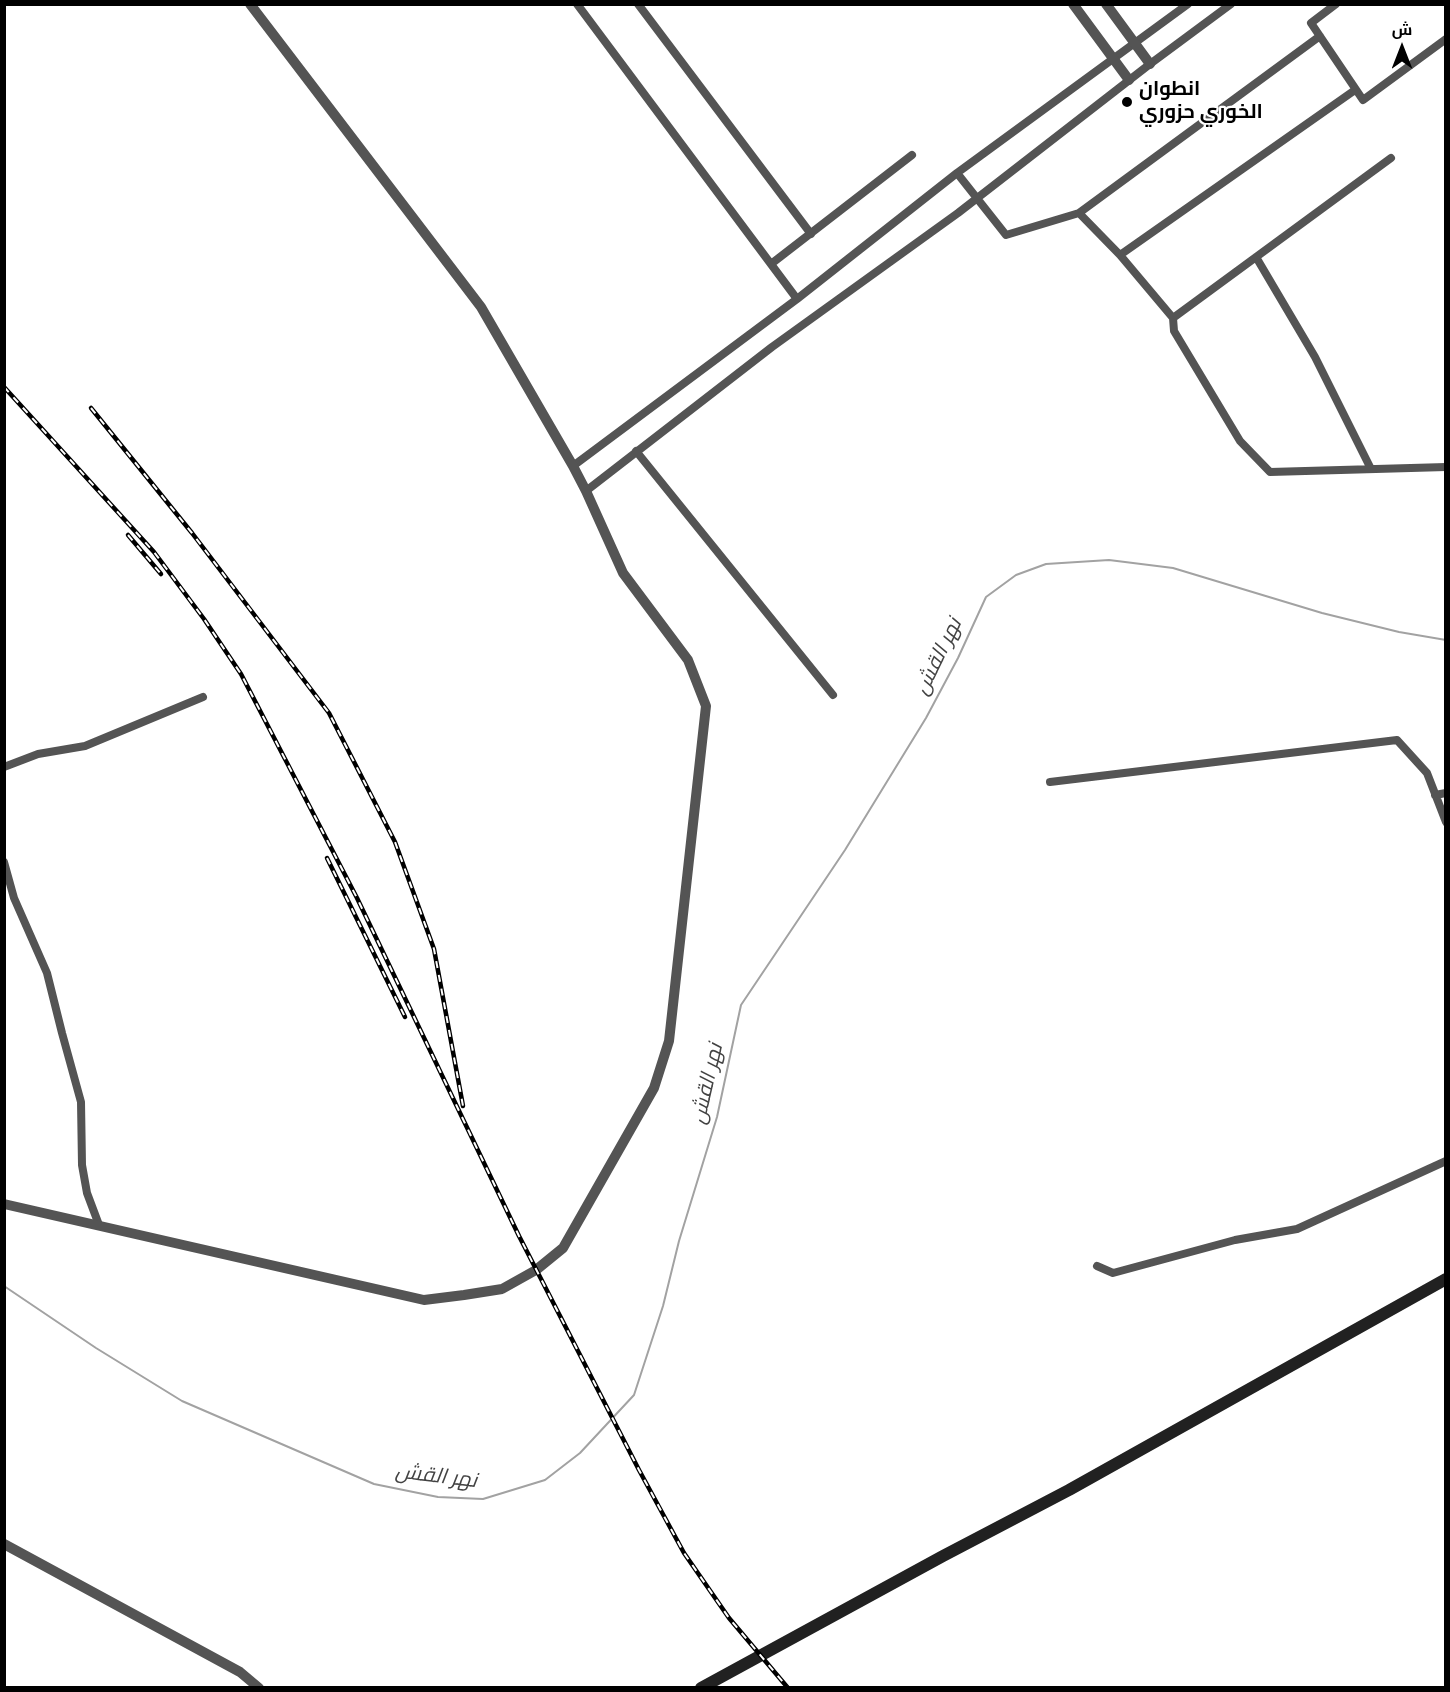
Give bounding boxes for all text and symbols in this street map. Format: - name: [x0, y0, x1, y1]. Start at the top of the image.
- north arrow: [1372, 18, 1432, 78]
- text: ش: [1392, 20, 1412, 39]
- place label: انطوان الخوري حزوري: [1139, 78, 1263, 125]
- marker: انطوان الخوري حزوري: [1120, 95, 1134, 109]
- water label: نهر القش: [910, 615, 968, 699]
- water label: نهر القش: [687, 1041, 729, 1127]
- water label: نهر القش: [394, 1460, 478, 1494]

